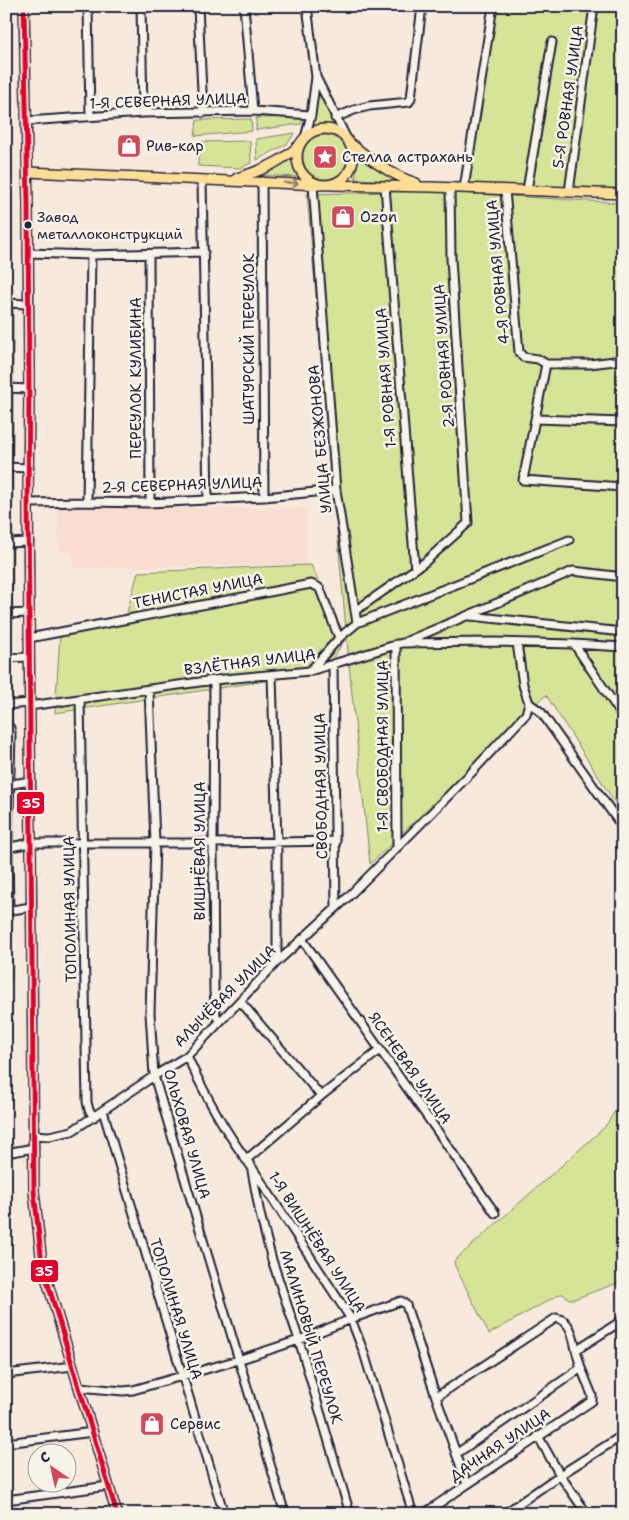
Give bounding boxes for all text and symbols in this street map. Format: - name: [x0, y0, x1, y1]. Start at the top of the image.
- street label: 5-Я РОВНАЯ УЛИЦА: [548, 24, 588, 170]
- street label: 1-Я СЕВЕРНАЯ УЛИЦА: [89, 88, 247, 114]
- shop icon: Рив-кар: [116, 133, 142, 159]
- place label: Рив-кар: [146, 136, 204, 156]
- place icon: Стелла астрахань: [312, 144, 338, 170]
- place label: Стелла астрахань: [342, 147, 473, 167]
- one-way arrow: [283, 179, 299, 188]
- street label: 4-Я РОВНАЯ УЛИЦА: [482, 199, 514, 345]
- shop icon: Ozon: [330, 204, 356, 230]
- place label: Ozon: [360, 207, 397, 227]
- place label: Завод металлоконструкций: [37, 208, 183, 243]
- marker: Завод металлоконструкций: [23, 220, 33, 230]
- street label: ШАТУРСКИЙ ПЕРЕУЛОК: [238, 253, 259, 425]
- street label: 2-Я РОВНАЯ УЛИЦА: [429, 283, 459, 429]
- street label: ПЕРЕУЛОК КУЛИБИНА: [126, 297, 146, 459]
- street label: 1-Я РОВНАЯ УЛИЦА: [371, 307, 401, 449]
- street label: УЛИЦА БЕЗЖОНОВА: [304, 364, 336, 514]
- street label: 2-Я СЕВЕРНАЯ УЛИЦА: [101, 472, 263, 498]
- street label: ТЕНИСТАЯ УЛИЦА: [131, 569, 265, 613]
- street label: ВЗЛЁТНАЯ УЛИЦА: [183, 644, 317, 680]
- street label: 1-Я СВОБОДНАЯ УЛИЦА: [373, 660, 393, 832]
- street label: СВОБОДНАЯ УЛИЦА: [310, 712, 332, 859]
- street label: ВИШНЁВАЯ УЛИЦА: [190, 781, 210, 921]
- line badge: 35: [16, 791, 45, 815]
- text: 35: [22, 794, 40, 812]
- street label: ТОПОЛИНАЯ УЛИЦА: [59, 835, 81, 983]
- street label: АЛЫЧЁВАЯ УЛИЦА: [170, 940, 281, 1051]
- street label: ЯСЕНЕВАЯ УЛИЦА: [364, 1008, 456, 1128]
- street label: ОЛЬХОВАЯ УЛИЦА: [159, 1067, 215, 1201]
- street label: 1-Я ВИШНЁВАЯ УЛИЦА: [264, 1167, 370, 1317]
- street label: ТОПОЛИНАЯ УЛИЦА: [145, 1236, 207, 1382]
- street label: МАЛИНОВЫЙ ПЕРЕУЛОК: [275, 1247, 348, 1427]
- line badge: 35: [30, 1259, 59, 1283]
- text: 35: [35, 1262, 53, 1280]
- street label: ДАЧНАЯ УЛИЦА: [446, 1404, 555, 1486]
- shop icon: Сервис: [139, 1411, 165, 1437]
- place label: Сервис: [170, 1414, 221, 1434]
- north arrow: [28, 1442, 78, 1492]
- text: С: [36, 1447, 53, 1467]

